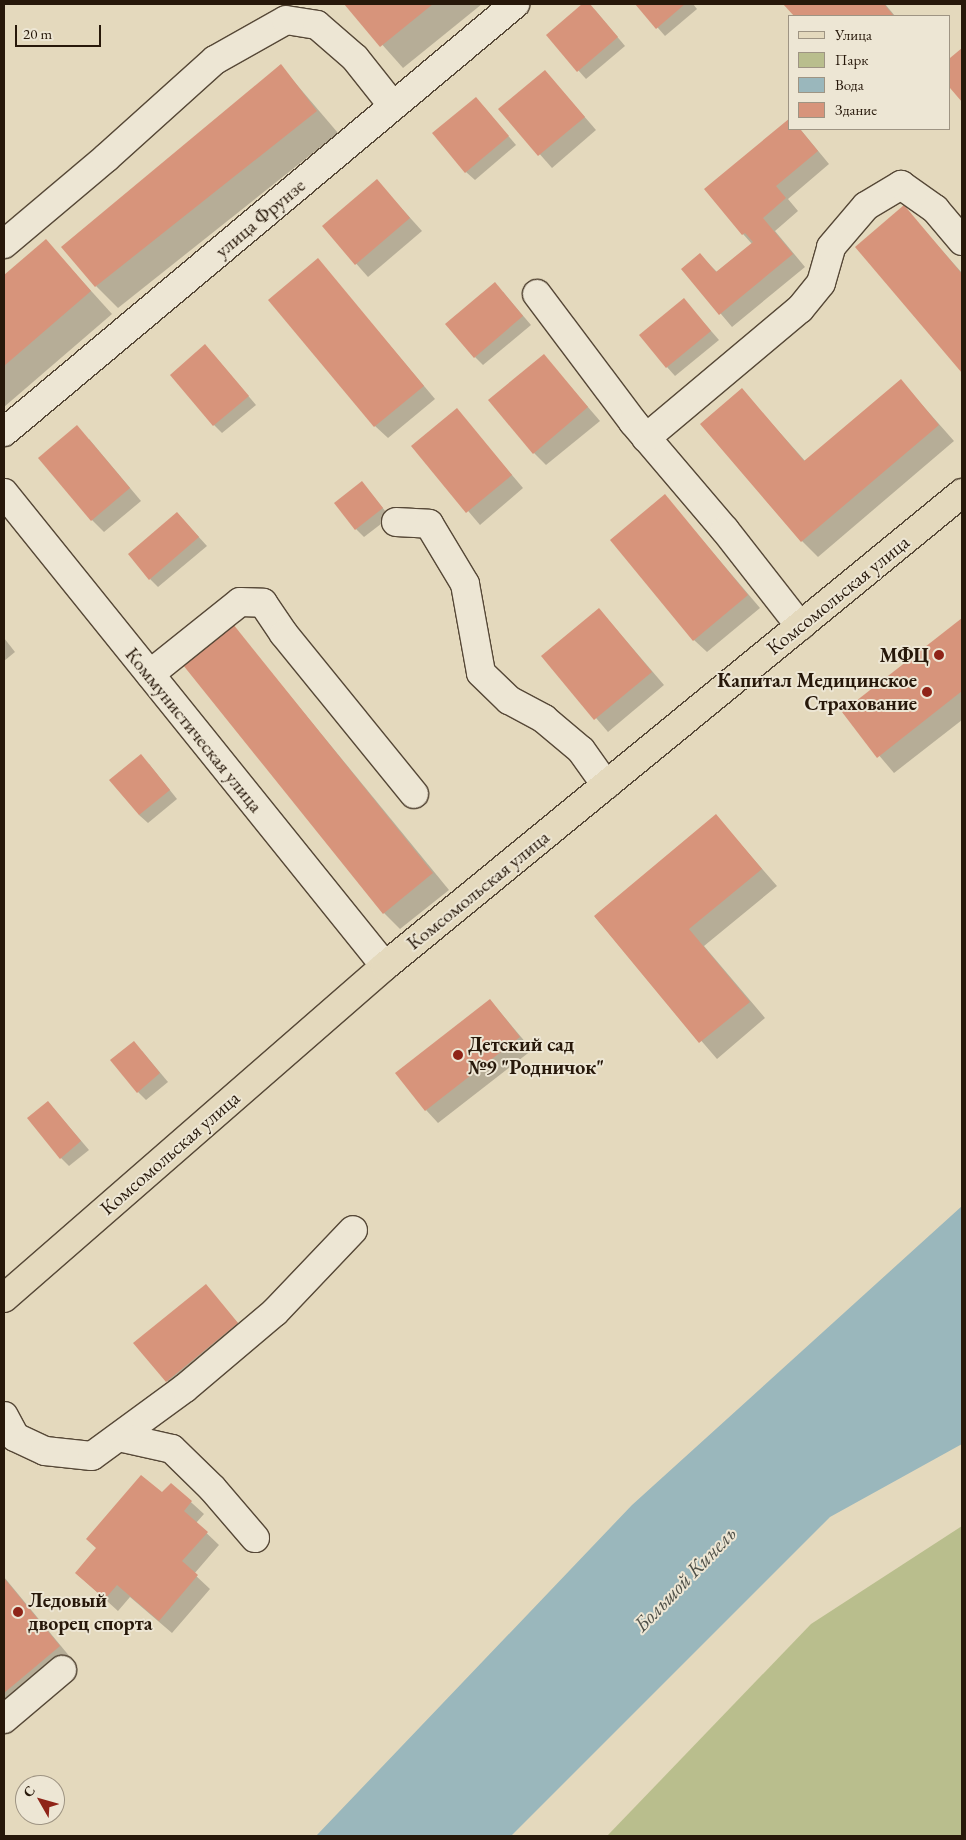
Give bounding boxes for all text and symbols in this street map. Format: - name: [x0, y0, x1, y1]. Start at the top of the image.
- scale bar: [18, 15, 104, 47]
- legend: [788, 15, 951, 130]
- text: 20 m: [23, 24, 52, 43]
- text: Улица: [835, 25, 872, 44]
- text: Парк: [835, 50, 868, 69]
- text: Вода: [835, 75, 864, 94]
- text: Здание: [835, 100, 877, 119]
- street label: улица Фрунзе: [210, 173, 310, 263]
- street label: Комсомольская улица: [762, 530, 914, 660]
- street label: Коммунистическая улица: [120, 643, 268, 817]
- place label: МФЦ: [879, 643, 929, 667]
- marker: МФЦ: [933, 649, 945, 661]
- place label: Капитал Медицинское Страхование: [717, 668, 917, 715]
- marker: Капитал Медицинское Страхование: [921, 686, 933, 698]
- street label: Комсомольская улица: [402, 825, 554, 955]
- place label: Детский сад №9 "Родничок": [468, 1032, 604, 1079]
- marker: Детский сад №9 "Родничок": [452, 1049, 464, 1061]
- street label: Комсомольская улица: [95, 1086, 245, 1220]
- water label: Большой Кинель: [628, 1521, 742, 1637]
- place label: Ледовый дворец спорта: [28, 1588, 152, 1635]
- marker: Ледовый дворец спорта: [12, 1606, 24, 1618]
- north arrow: [15, 1775, 65, 1825]
- text: С: [19, 1782, 39, 1801]

